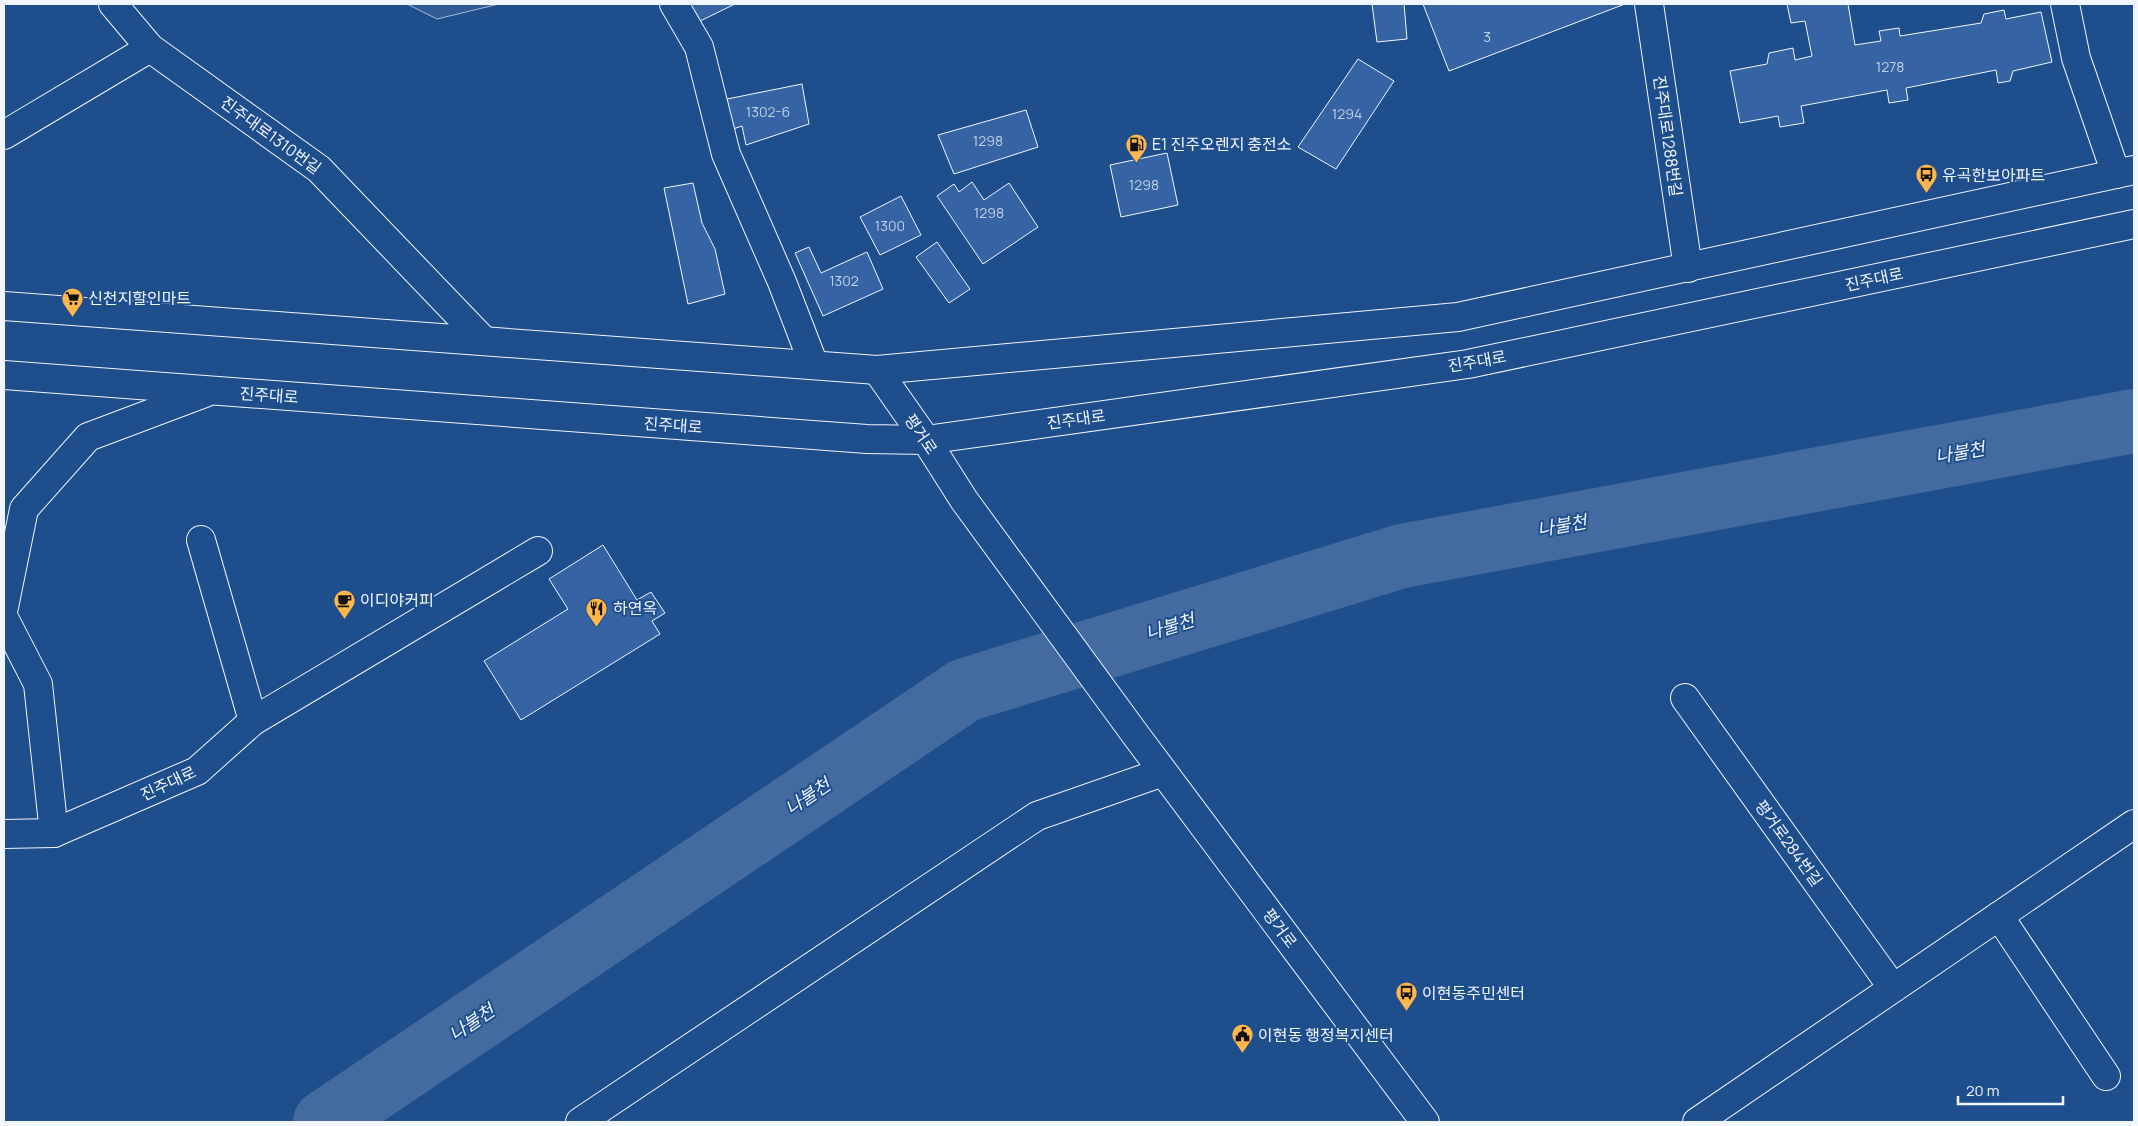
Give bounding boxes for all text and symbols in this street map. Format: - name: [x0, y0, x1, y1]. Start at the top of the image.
- house number: 3: [1483, 27, 1491, 46]
- house number: 1278: [1876, 57, 1904, 76]
- street label: 진주대로1288번길: [1649, 74, 1687, 198]
- street label: 진주대로1310번길: [216, 91, 326, 179]
- house number: 1302-6: [746, 102, 790, 121]
- house number: 1294: [1332, 104, 1362, 123]
- house number: 1298: [973, 131, 1003, 150]
- fuel station icon: E1 진주오렌지 충전소: [1124, 132, 1148, 163]
- place label: E1 진주오렌지 충전소: [1152, 133, 1292, 155]
- bus stop icon: 유곡한보아파트: [1914, 163, 1938, 194]
- place label: 유곡한보아파트: [1942, 164, 2045, 186]
- house number: 1298: [1129, 175, 1159, 194]
- house number: 1298: [974, 203, 1004, 222]
- house number: 1300: [875, 216, 905, 235]
- street label: 진주대로: [1843, 262, 1905, 296]
- house number: 1302: [829, 271, 859, 290]
- supermarket icon: 신천지할인마트: [60, 286, 84, 317]
- place label: 신천지할인마트: [88, 287, 191, 309]
- street label: 진주대로: [1446, 345, 1508, 377]
- street label: 진주대로: [239, 382, 299, 408]
- street label: 진주대로: [1045, 404, 1107, 434]
- street label: 평거로: [900, 410, 943, 459]
- street label: 진주대로: [643, 412, 703, 438]
- water label: 나불천: [1933, 435, 1989, 468]
- water label: 나불천: [1535, 508, 1591, 541]
- cafe icon: 이디야커피: [332, 588, 356, 619]
- place label: 이디야커피: [360, 589, 434, 611]
- restaurant icon: 하연옥: [585, 596, 609, 627]
- place label: 하연옥: [613, 597, 657, 619]
- water label: 나불천: [1142, 607, 1199, 645]
- street label: 진주대로: [137, 760, 200, 805]
- water label: 나불천: [780, 771, 837, 820]
- street label: 평거로284번길: [1750, 795, 1828, 891]
- street label: 평거로: [1258, 904, 1302, 952]
- bus stop icon: 이현동주민센터: [1394, 981, 1418, 1012]
- place label: 이현동주민센터: [1422, 982, 1525, 1004]
- water label: 나불천: [444, 997, 501, 1046]
- public building icon: 이현동 행정복지센터: [1230, 1023, 1254, 1054]
- place label: 이현동 행정복지센터: [1258, 1024, 1394, 1046]
- scale bar: [1958, 1074, 2063, 1106]
- text: 20 m: [1966, 1080, 1999, 1101]

